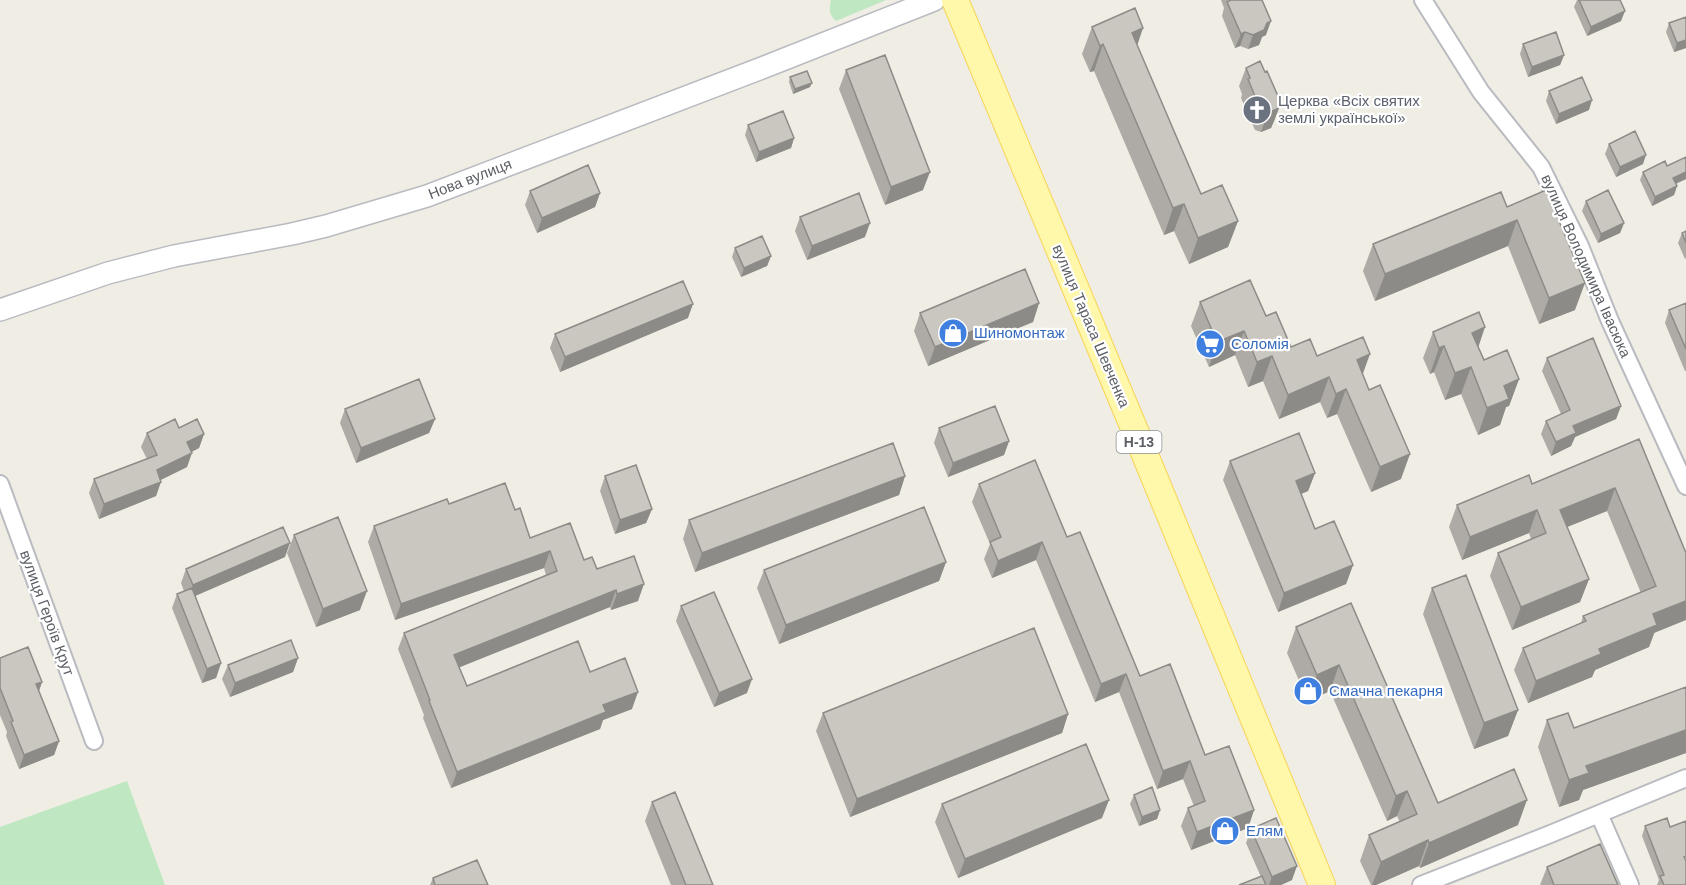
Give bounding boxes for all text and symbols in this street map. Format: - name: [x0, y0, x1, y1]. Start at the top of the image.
- place label: Церква «Всіх святих землі української»: [1278, 92, 1420, 126]
- church icon: Церква «Всіх святих землі української»: [1241, 94, 1273, 126]
- street label: Нова вулиця: [426, 155, 514, 202]
- street label: вулиця Володимира Івасюка: [1538, 172, 1635, 361]
- street label: вулиця Тараса Шевченка: [1049, 242, 1134, 410]
- shop icon: Шиномонтаж: [937, 317, 969, 349]
- place label: Шиномонтаж: [974, 324, 1065, 341]
- supermarket icon: Соломiя: [1194, 328, 1226, 360]
- place label: Соломiя: [1231, 335, 1289, 352]
- road number: Н-13: [1116, 431, 1162, 453]
- street label: вулиця Героїв Крут: [17, 548, 78, 678]
- shop icon: Смачна пекарня: [1292, 675, 1324, 707]
- place label: Смачна пекарня: [1329, 682, 1443, 699]
- shop icon: Елям: [1209, 815, 1241, 847]
- place label: Елям: [1246, 822, 1283, 839]

